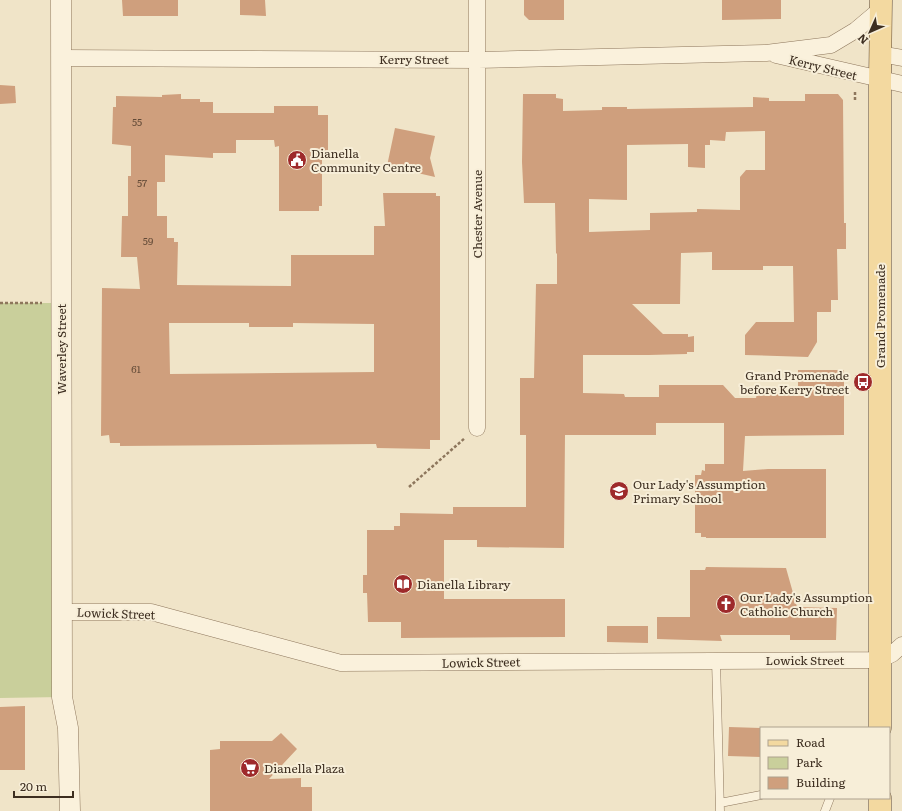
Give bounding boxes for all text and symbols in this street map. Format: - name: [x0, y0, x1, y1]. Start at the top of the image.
- north arrow: [850, 12, 890, 52]
- text: N: [853, 31, 871, 49]
- street label: Kerry Street: [379, 50, 449, 68]
- street label: Kerry Street: [787, 50, 859, 84]
- house number: 55: [132, 114, 142, 129]
- place label: Dianella Community Centre: [311, 144, 421, 176]
- public building icon: Dianella Community Centre: [286, 149, 308, 171]
- street label: Chester Avenue: [468, 170, 486, 258]
- house number: 57: [137, 175, 147, 190]
- house number: 59: [143, 233, 153, 248]
- street label: Grand Promenade: [871, 264, 889, 368]
- street label: Waverley Street: [52, 303, 70, 394]
- house number: 61: [131, 361, 141, 376]
- place label: Grand Promenade before Kerry Street: [740, 366, 849, 398]
- bus stop icon: Grand Promenade before Kerry Street: [852, 371, 874, 393]
- place label: Our Lady's Assumption Primary School: [633, 475, 766, 507]
- school or university icon: Our Lady's Assumption Primary School: [608, 480, 630, 502]
- library icon: Dianella Library: [392, 573, 414, 595]
- place label: Dianella Library: [417, 575, 511, 593]
- place label: Our Lady's Assumption Catholic Church: [740, 588, 873, 620]
- church icon: Our Lady's Assumption Catholic Church: [715, 593, 737, 615]
- street label: Lowick Street: [76, 603, 156, 623]
- street label: Lowick Street: [766, 651, 845, 669]
- street label: Lowick Street: [441, 652, 521, 672]
- legend: [760, 727, 890, 799]
- text: Road: [796, 733, 826, 751]
- text: Park: [796, 753, 823, 771]
- supermarket icon: Dianella Plaza: [239, 757, 261, 779]
- place label: Dianella Plaza: [264, 759, 345, 777]
- scale bar: [14, 773, 73, 799]
- text: Building: [796, 773, 846, 791]
- text: 20 m: [20, 777, 47, 795]

